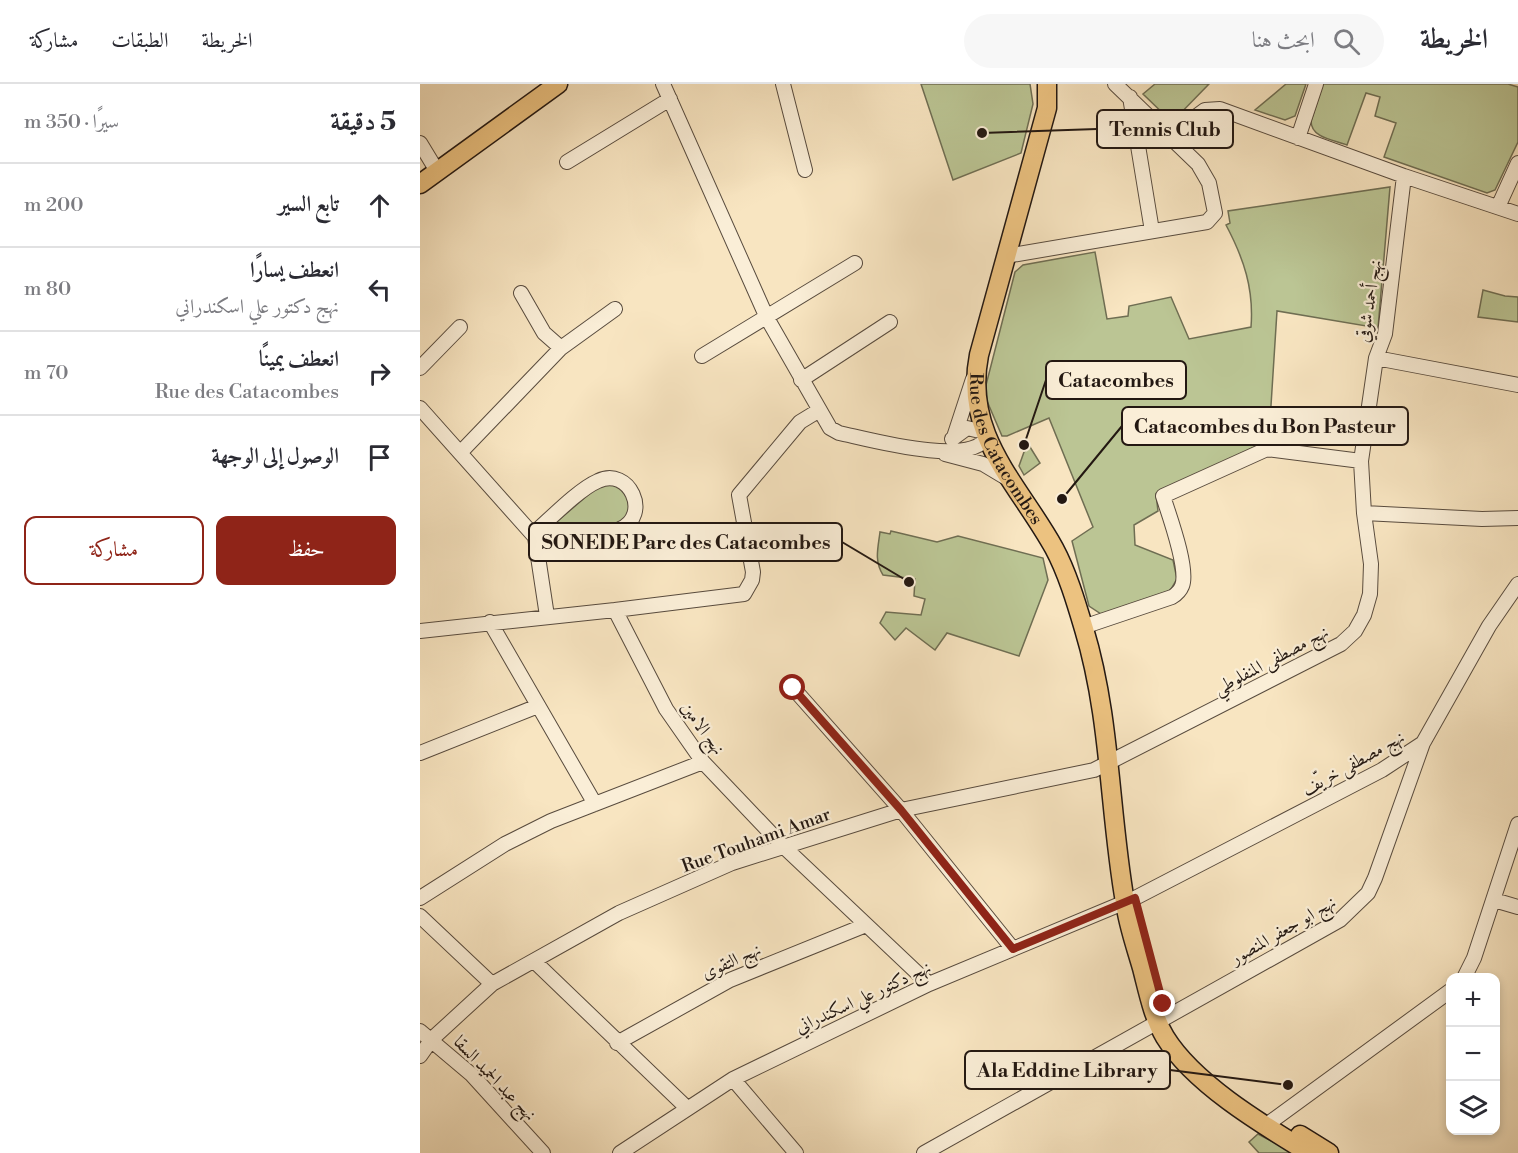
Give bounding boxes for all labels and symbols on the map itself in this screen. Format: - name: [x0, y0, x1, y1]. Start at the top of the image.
- callout: Tennis Club: [1097, 110, 1233, 148]
- text: Tennis Club: [1109, 118, 1221, 143]
- street label: نهج أحمد شوقي: [1350, 258, 1391, 345]
- callout: Catacombes: [1046, 361, 1186, 399]
- text: Catacombes: [1058, 369, 1174, 394]
- street label: Rue des Catacombes: [964, 372, 1048, 529]
- callout: Catacombes du Bon Pasteur: [1122, 407, 1408, 445]
- text: Catacombes du Bon Pasteur: [1134, 415, 1396, 440]
- callout: SONEDE Parc des Catacombes: [529, 523, 842, 561]
- text: SONEDE Parc des Catacombes: [541, 531, 831, 556]
- street label: نهج مصطفى المنفلوطي: [1210, 620, 1335, 705]
- route start: [779, 674, 805, 700]
- street label: نهج الامين: [672, 697, 730, 762]
- street label: نهج مصطفى خريّف: [1297, 725, 1411, 805]
- street label: Rue Touhami Amar: [678, 803, 834, 878]
- street label: نهج ابو جعفر المنصور: [1225, 891, 1342, 974]
- street label: نهج التقوى: [698, 938, 766, 988]
- street label: نهج دكتور علي اسكندراني: [792, 956, 937, 1044]
- route end: [1149, 990, 1175, 1016]
- street label: نهج عبد الحميد السقا: [445, 1031, 541, 1129]
- callout: Ala Eddine Library: [965, 1051, 1170, 1089]
- text: Ala Eddine Library: [976, 1059, 1158, 1084]

